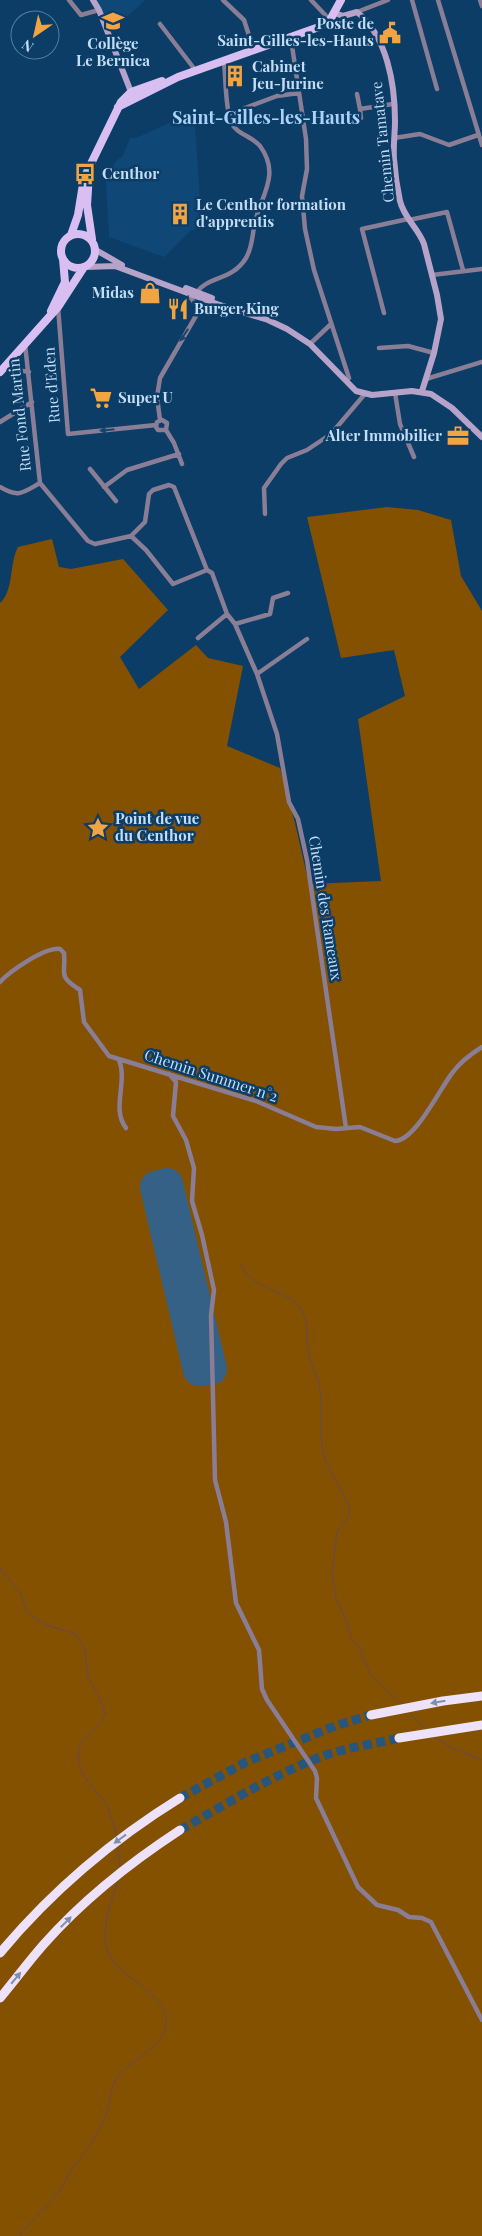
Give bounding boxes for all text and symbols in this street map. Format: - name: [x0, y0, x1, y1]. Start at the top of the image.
- school or university icon: Collège Le Bernica: [100, 8, 126, 34]
- north arrow: [10, 10, 60, 60]
- place label: Poste de Saint-Gilles-les-Hauts: [217, 13, 374, 50]
- public building icon: Poste de Saint-Gilles-les-Hauts: [377, 20, 403, 46]
- place label: Collège Le Bernica: [76, 33, 150, 70]
- text: N: [18, 35, 37, 57]
- place label: Cabinet Jeu-Jurine: [251, 56, 324, 93]
- building icon: Cabinet Jeu-Jurine: [222, 63, 248, 89]
- street label: Chemin Tamatave: [366, 81, 398, 204]
- district label: Saint-Gilles-les-Hauts: [172, 105, 360, 129]
- bus stop icon: Centhor: [72, 161, 98, 187]
- place label: Centhor: [102, 163, 159, 183]
- place label: Le Centhor formation d'apprentis: [196, 194, 347, 231]
- building icon: Le Centhor formation d'apprentis: [167, 201, 193, 227]
- shop icon: Midas: [137, 280, 163, 306]
- place label: Midas: [92, 282, 134, 302]
- restaurant icon: Burger King: [165, 296, 191, 322]
- place label: Burger King: [194, 298, 279, 318]
- one-way arrow: [179, 329, 189, 342]
- street label: Rue d'Eden: [38, 347, 64, 424]
- street label: Rue Fond Martin: [3, 358, 35, 473]
- supermarket icon: Super U: [88, 385, 114, 411]
- place label: Super U: [118, 387, 174, 407]
- office icon: Alter Immobilier: [445, 423, 471, 449]
- place label: Alter Immobilier: [325, 425, 442, 445]
- one-way arrow: [99, 426, 115, 434]
- place label: Point de vue du Centhor: [115, 808, 200, 845]
- place icon: Point de vue du Centhor: [85, 815, 111, 841]
- street label: Chemin des Rameaux: [305, 834, 347, 982]
- street label: Chemin Summer n°2: [142, 1044, 281, 1106]
- one-way arrow: [430, 1698, 446, 1706]
- one-way arrow: [113, 1834, 127, 1844]
- one-way arrow: [59, 1917, 71, 1929]
- one-way arrow: [11, 1972, 22, 1985]

